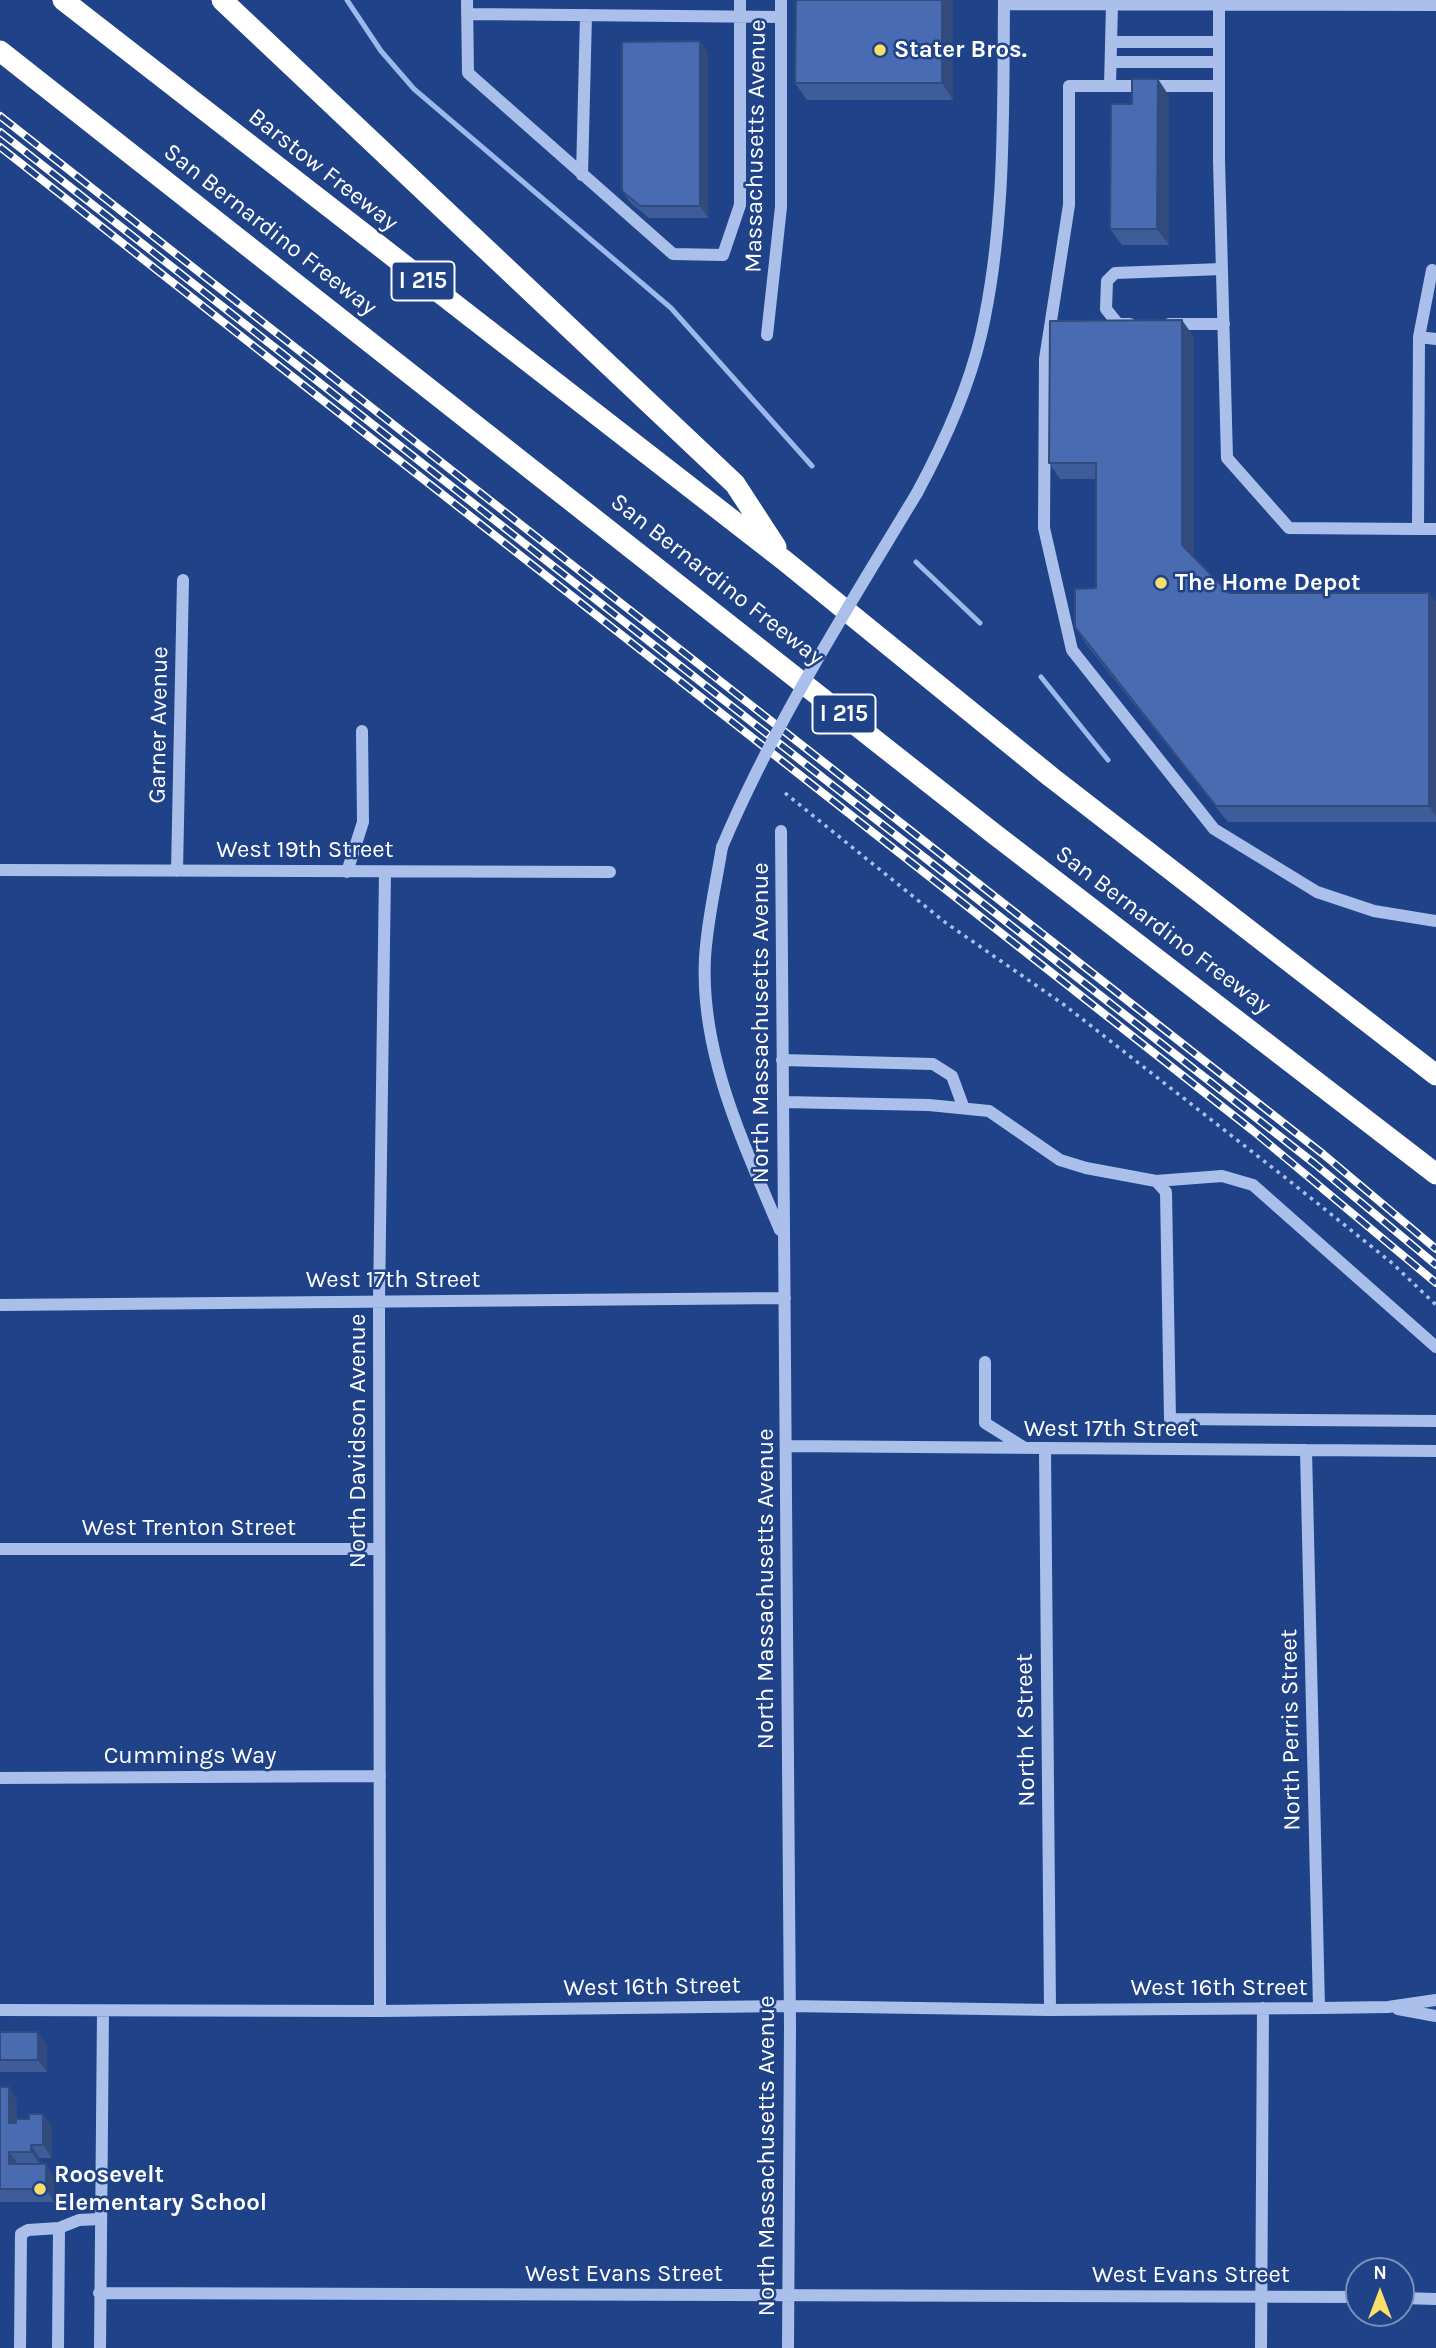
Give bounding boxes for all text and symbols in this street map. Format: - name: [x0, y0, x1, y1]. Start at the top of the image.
- street label: Massachusetts Avenue: [739, 19, 773, 273]
- place label: Stater Bros.: [894, 36, 1027, 64]
- marker: Stater Bros.: [872, 42, 888, 58]
- street label: Barstow Freeway: [242, 103, 404, 237]
- street label: San Bernardino Freeway: [158, 138, 382, 322]
- road number: I 215: [392, 262, 454, 300]
- street label: San Bernardino Freeway: [605, 488, 829, 672]
- place label: The Home Depot: [1175, 569, 1360, 597]
- marker: The Home Depot: [1153, 575, 1169, 591]
- street label: Garner Avenue: [143, 646, 175, 804]
- road number: I 215: [812, 694, 876, 734]
- street label: West 19th Street: [216, 836, 394, 864]
- street label: San Bernardino Freeway: [1049, 840, 1277, 1020]
- street label: North Massachusetts Avenue: [747, 862, 775, 1184]
- street label: West 17th Street: [306, 1266, 480, 1294]
- street label: North Davidson Avenue: [344, 1314, 372, 1568]
- street label: West 17th Street: [1024, 1415, 1198, 1443]
- street label: North Massachusetts Avenue: [752, 1428, 780, 1750]
- street label: West Trenton Street: [82, 1514, 296, 1542]
- street label: North Perris Street: [1275, 1629, 1307, 1831]
- street label: North K Street: [1010, 1653, 1042, 1807]
- street label: Cummings Way: [104, 1742, 276, 1770]
- street label: West 16th Street: [563, 1971, 741, 2003]
- street label: West 16th Street: [1130, 1974, 1308, 2002]
- street label: North Massachusetts Avenue: [753, 1995, 781, 2317]
- place label: Roosevelt Elementary School: [54, 2161, 267, 2217]
- marker: Roosevelt Elementary School: [32, 2181, 48, 2197]
- north arrow: [1345, 2257, 1415, 2327]
- street label: West Evans Street: [525, 2260, 723, 2288]
- street label: West Evans Street: [1092, 2261, 1290, 2289]
- text: N: [1373, 2262, 1387, 2284]

